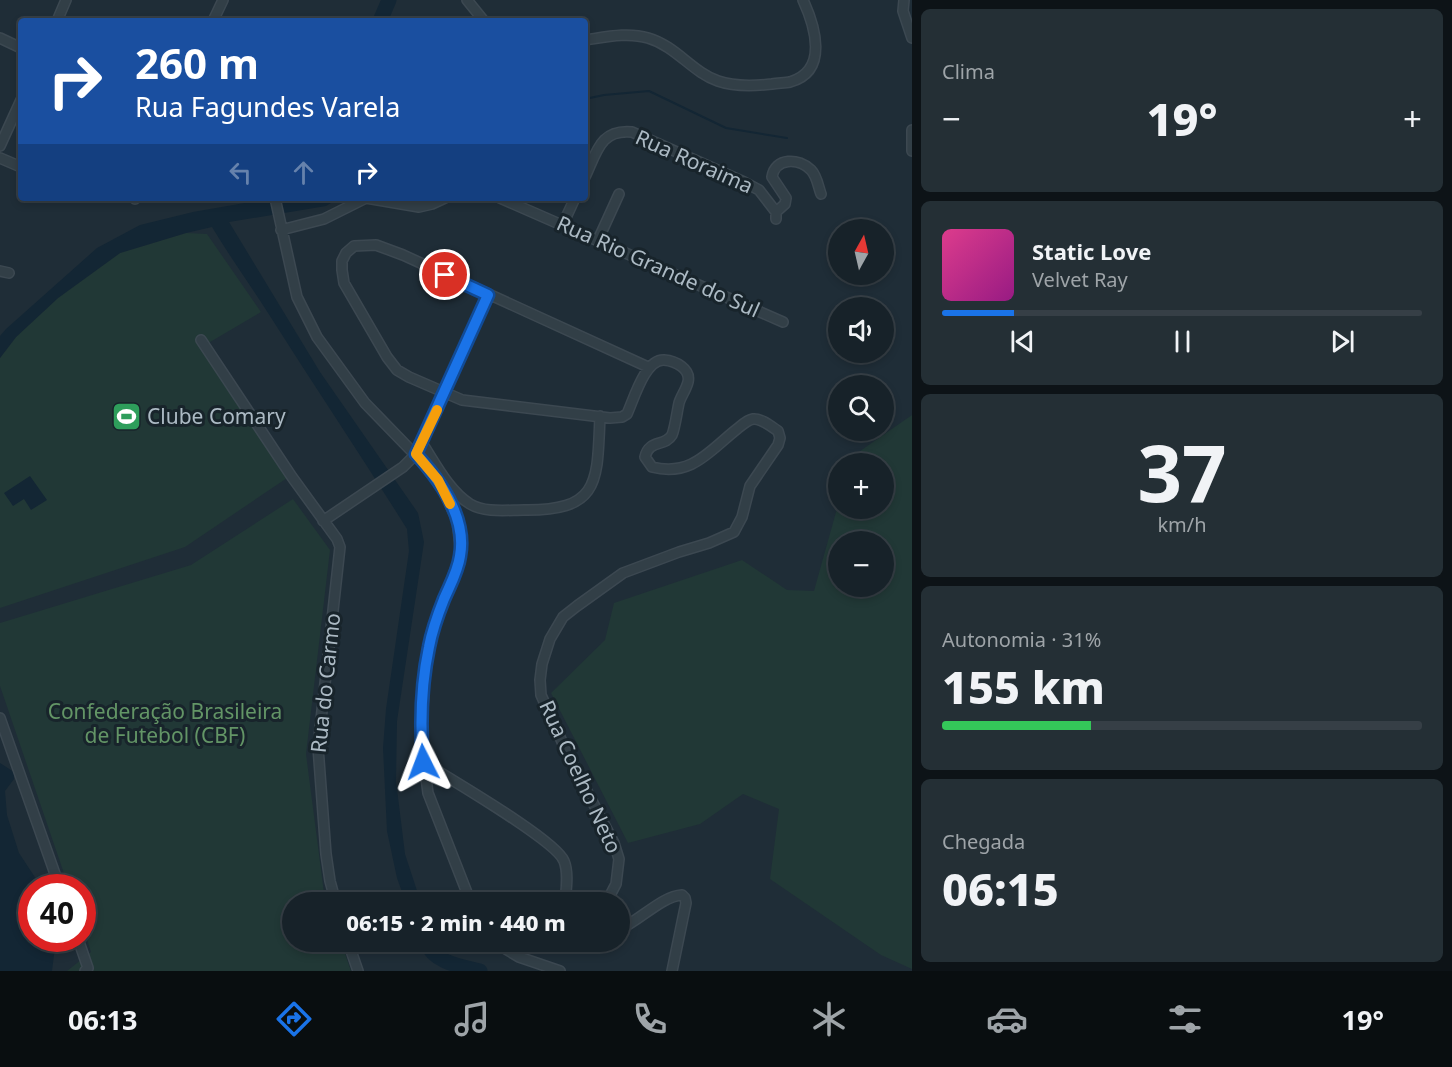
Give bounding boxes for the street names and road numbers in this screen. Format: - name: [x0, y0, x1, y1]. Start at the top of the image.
- street label: Rua Roraima: [631, 123, 758, 199]
- street label: Rua Rio Grande do Sul: [552, 209, 764, 324]
- street label: Rua do Carmo: [304, 612, 346, 754]
- street label: Rua Coelho Neto: [533, 696, 629, 858]

